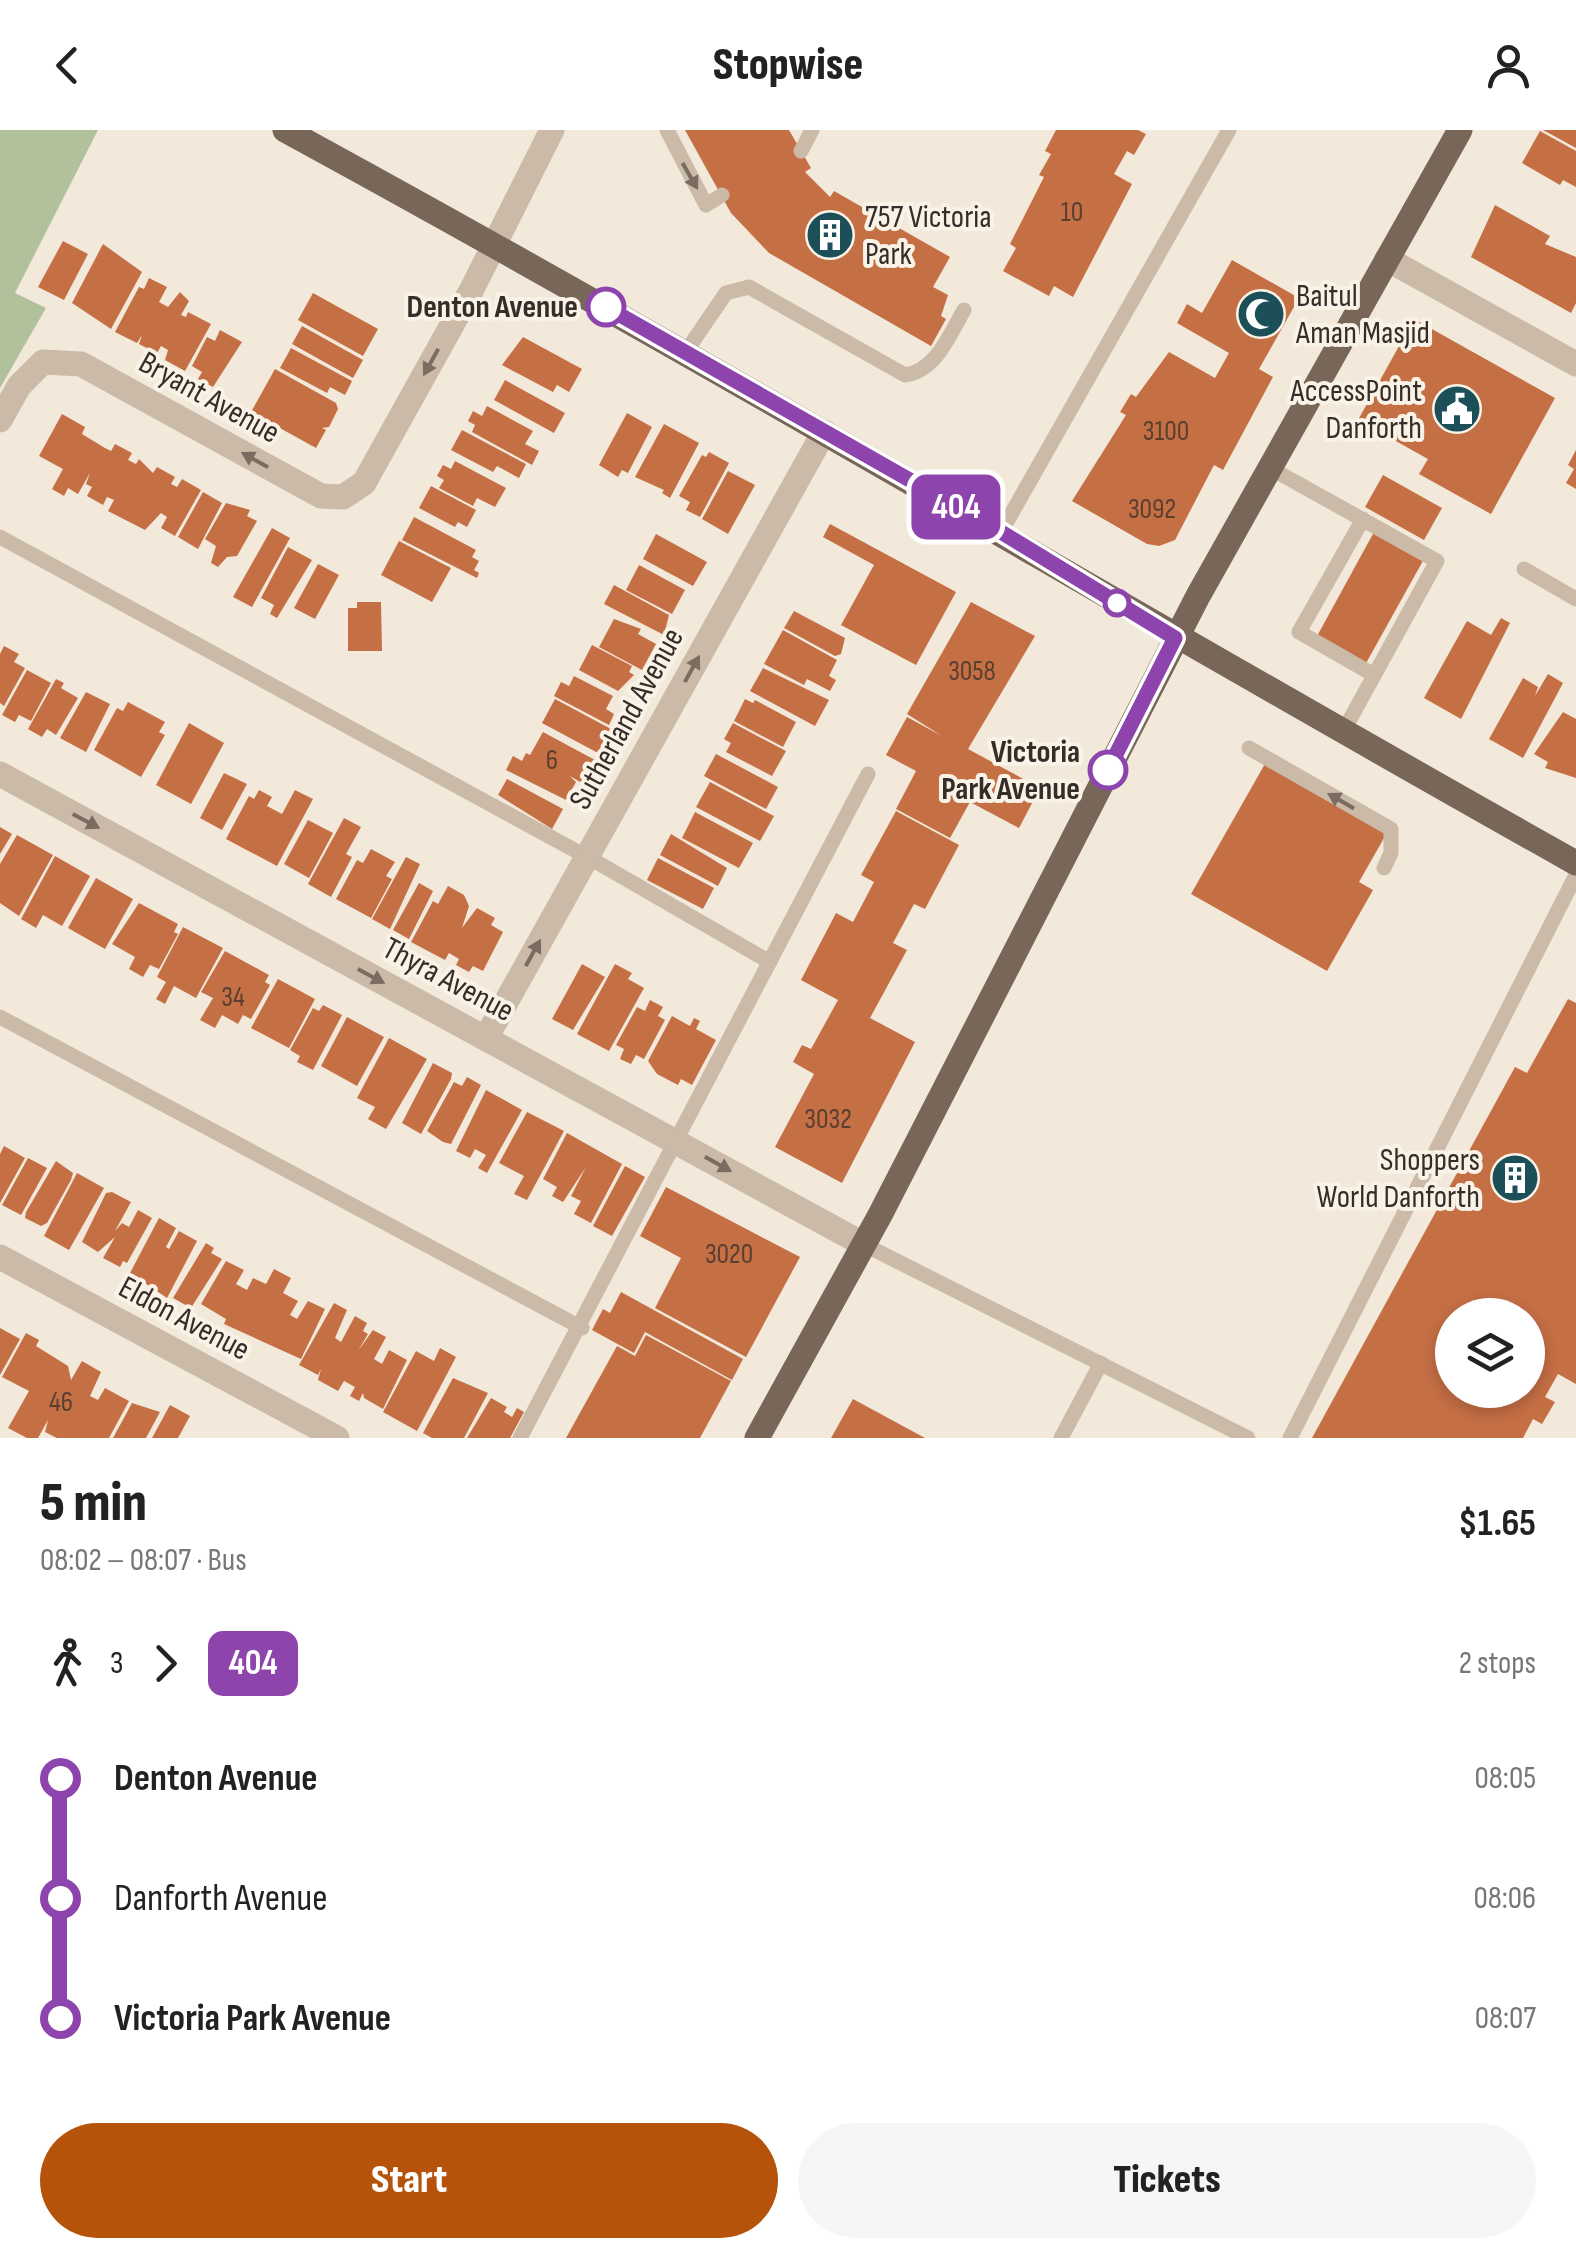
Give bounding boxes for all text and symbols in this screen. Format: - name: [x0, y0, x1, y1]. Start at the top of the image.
- icon: back: [40, 38, 95, 93]
- text: Stopwise: [713, 38, 863, 93]
- icon: person: [1481, 38, 1536, 93]
- one-way arrow: [681, 162, 698, 191]
- house number: 10: [1061, 196, 1083, 229]
- place label: 757 Victoria Park: [865, 198, 992, 274]
- building icon: 757 Victoria Park: [804, 209, 856, 261]
- place label: Baitul Aman Masjid: [1295, 277, 1430, 353]
- place label: Denton Avenue: [407, 288, 578, 327]
- marker: Denton Avenue: [587, 288, 625, 326]
- mosque icon: Baitul Aman Masjid: [1235, 288, 1287, 340]
- street label: Bryant Avenue: [132, 343, 286, 453]
- one-way arrow: [423, 348, 441, 376]
- place label: AccessPoint Danforth: [1290, 372, 1422, 448]
- public building icon: AccessPoint Danforth: [1431, 383, 1483, 435]
- house number: 3100: [1143, 415, 1189, 448]
- one-way arrow: [240, 451, 269, 468]
- line badge: 404: [898, 474, 1014, 540]
- text: 404: [931, 486, 981, 529]
- house number: 3092: [1128, 493, 1176, 526]
- unlabelled marker: [1104, 590, 1130, 616]
- street label: Sutherland Avenue: [561, 622, 693, 816]
- one-way arrow: [683, 655, 701, 683]
- house number: 3058: [948, 655, 996, 688]
- place label: Victoria Park Avenue: [941, 733, 1080, 809]
- house number: 6: [546, 744, 558, 777]
- marker: Victoria Park Avenue: [1089, 751, 1127, 789]
- one-way arrow: [1327, 793, 1356, 810]
- one-way arrow: [71, 812, 100, 829]
- street label: Thyra Avenue: [376, 929, 520, 1031]
- one-way arrow: [524, 939, 542, 967]
- one-way arrow: [357, 967, 386, 984]
- house number: 34: [221, 981, 245, 1014]
- house number: 3032: [804, 1103, 852, 1136]
- place label: Shoppers World Danforth: [1316, 1141, 1480, 1217]
- building icon: Shoppers World Danforth: [1489, 1152, 1541, 1204]
- one-way arrow: [704, 1156, 733, 1173]
- house number: 3020: [705, 1238, 753, 1271]
- street label: Eldon Avenue: [112, 1268, 256, 1370]
- map controls: [1435, 1298, 1545, 1408]
- button: layers: [1435, 1298, 1545, 1408]
- house number: 46: [49, 1386, 73, 1419]
- text: 5 min: [40, 1470, 147, 1537]
- text: $1.65: [1458, 1501, 1536, 1546]
- text: 08:02 – 08:07 · Bus: [40, 1541, 247, 1580]
- icon: walk: [40, 1636, 95, 1691]
- icon: forward: [138, 1636, 193, 1691]
- text: 404: [228, 1642, 278, 1685]
- text: 3: [110, 1644, 123, 1683]
- text: 2 stops: [1459, 1644, 1536, 1683]
- text: Denton Avenue: [114, 1756, 318, 1801]
- text: 08:05: [1475, 1759, 1536, 1798]
- text: Danforth Avenue: [114, 1876, 327, 1921]
- text: 08:06: [1473, 1879, 1536, 1918]
- text: Victoria Park Avenue: [114, 1996, 391, 2041]
- text: 08:07: [1475, 1999, 1536, 2038]
- button: Start: [40, 2123, 778, 2238]
- button: Tickets: [798, 2123, 1536, 2238]

